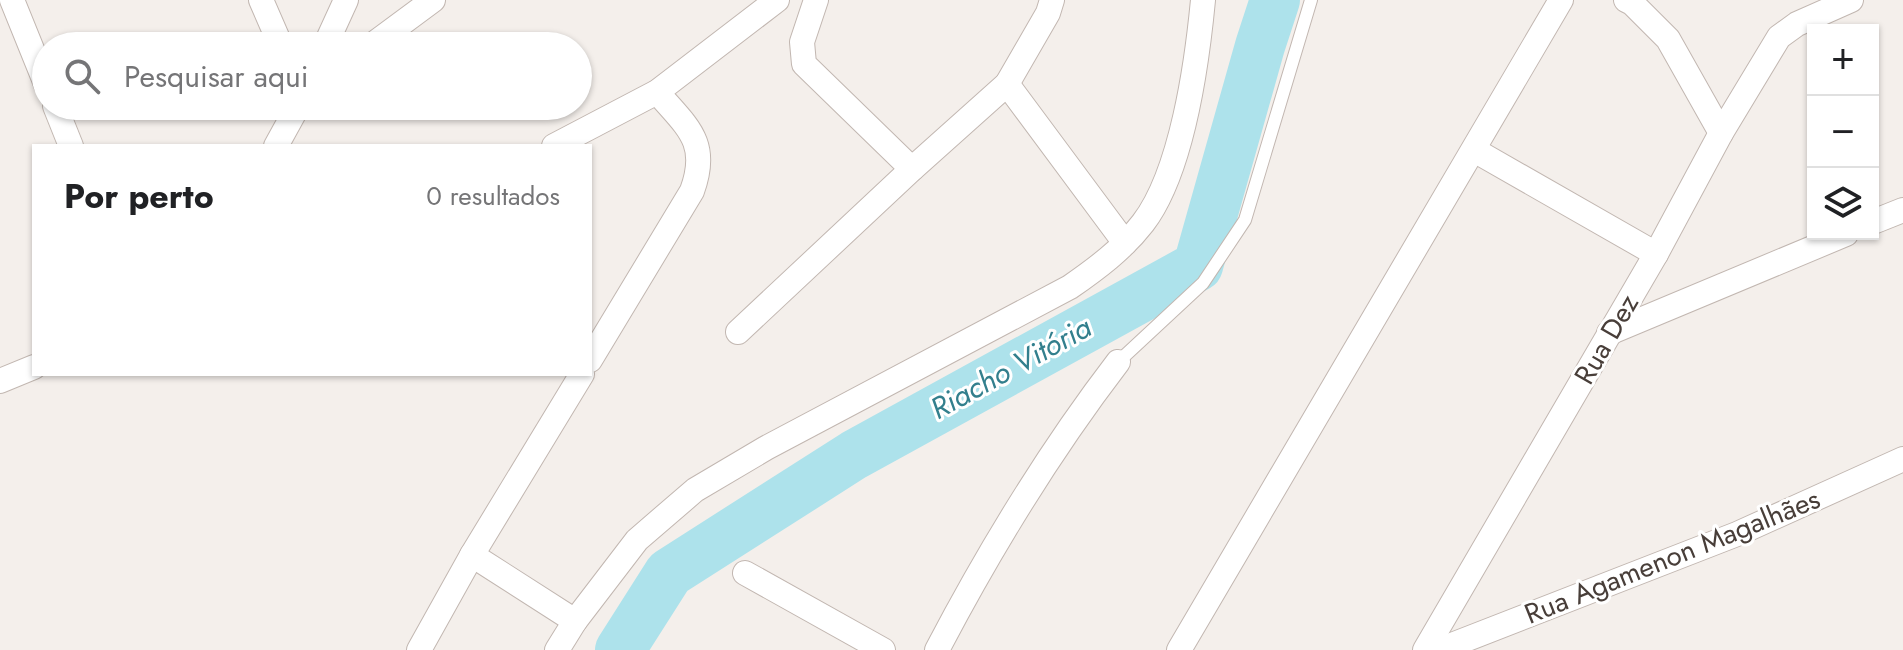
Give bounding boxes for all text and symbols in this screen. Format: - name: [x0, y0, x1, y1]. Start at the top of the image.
- map controls: [1807, 24, 1879, 240]
- button: +: [1807, 24, 1879, 96]
- search box: [32, 32, 592, 120]
- icon: search: [60, 54, 104, 98]
- text: Pesquisar aqui: [124, 55, 309, 98]
- button: −: [1807, 96, 1879, 168]
- button: layers: [1807, 168, 1879, 240]
- text: Por perto: [64, 172, 214, 221]
- text: 0 resultados: [426, 177, 560, 215]
- street label: Rua Dez: [1564, 286, 1649, 392]
- water label: Riacho Vitória: [922, 305, 1100, 430]
- street label: Rua Agamenon Magalhães: [1518, 478, 1826, 635]

